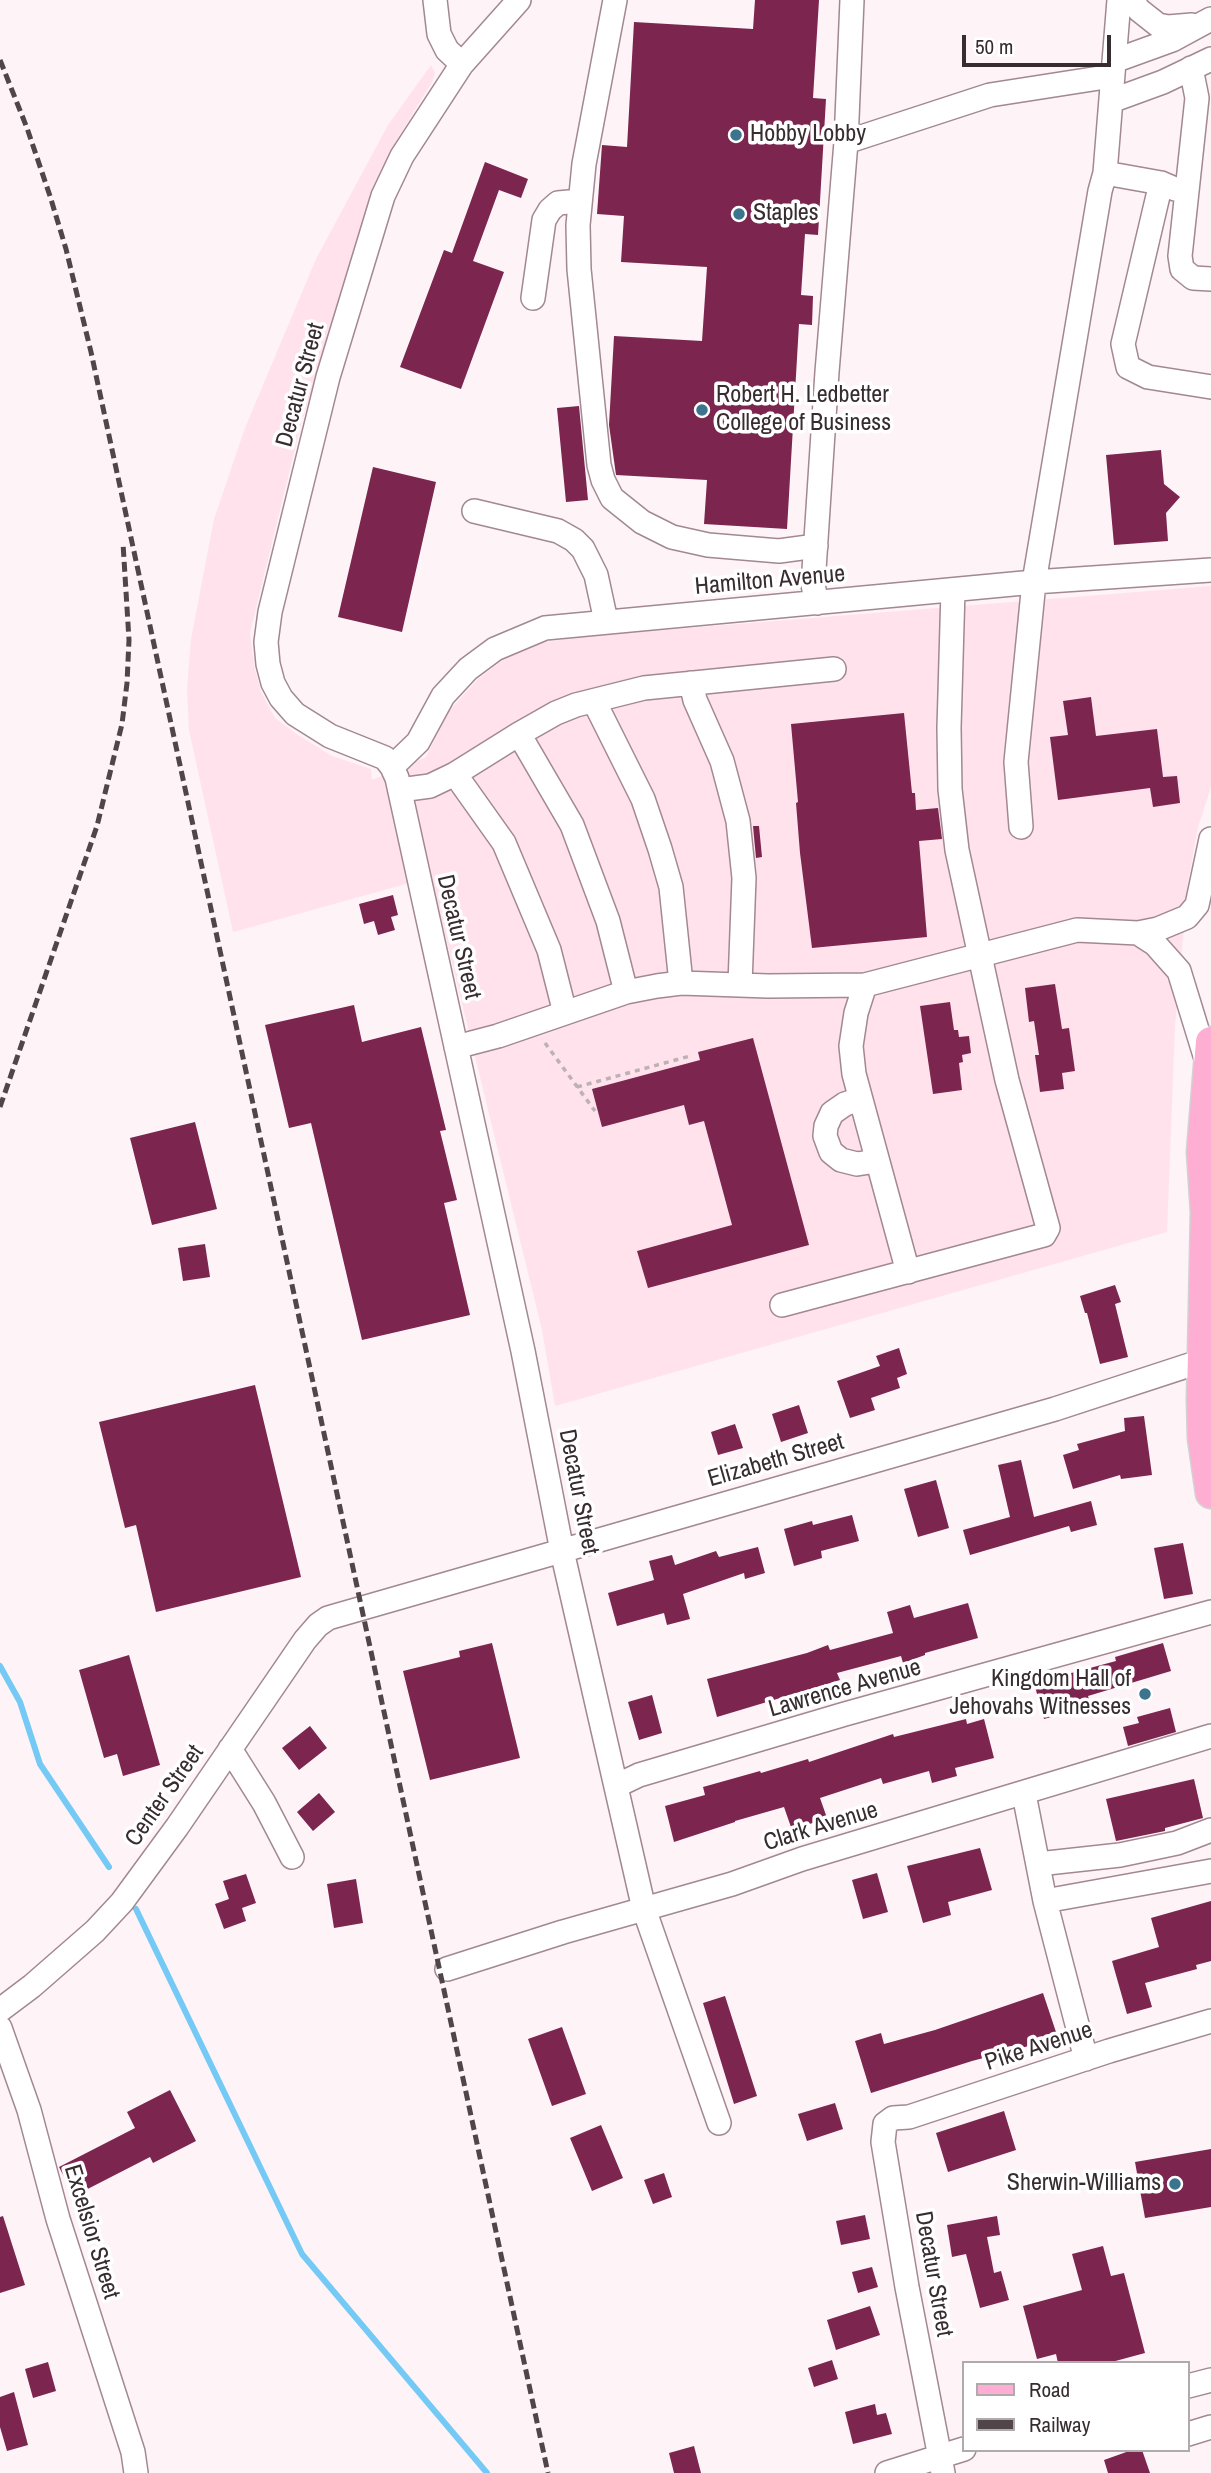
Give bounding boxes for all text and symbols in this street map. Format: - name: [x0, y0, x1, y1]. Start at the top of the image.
- scale bar: [966, 21, 1115, 65]
- text: 50 m: [975, 32, 1013, 61]
- place label: Hobby Lobby: [750, 121, 866, 149]
- marker: Hobby Lobby: [728, 127, 744, 143]
- place label: Staples: [753, 200, 819, 228]
- marker: Staples: [731, 206, 747, 222]
- street label: Decatur Street: [271, 320, 331, 450]
- place label: Robert H. Ledbetter College of Business: [716, 382, 891, 438]
- marker: Robert H. Ledbetter College of Business: [694, 402, 710, 418]
- street label: Hamilton Avenue: [694, 560, 846, 602]
- street label: Decatur Street: [430, 872, 486, 1002]
- street label: Decatur Street: [552, 1427, 604, 1557]
- street label: Elizabeth Street: [705, 1428, 847, 1494]
- street label: Lawrence Avenue: [765, 1653, 925, 1725]
- place label: Kingdom Hall of Jehovahs Witnesses: [949, 1666, 1131, 1722]
- marker: Kingdom Hall of Jehovahs Witnesses: [1137, 1686, 1153, 1702]
- street label: Center Street: [120, 1740, 210, 1852]
- street label: Clark Avenue: [760, 1796, 882, 1858]
- street label: Pike Avenue: [982, 2016, 1096, 2078]
- street label: Excelsior Street: [57, 2161, 125, 2303]
- place label: Sherwin-Williams: [1007, 2170, 1161, 2198]
- marker: Sherwin-Williams: [1167, 2176, 1183, 2192]
- street label: Decatur Street: [908, 2209, 958, 2339]
- legend: [962, 2361, 1190, 2452]
- text: Road: [1029, 2375, 1070, 2404]
- text: Railway: [1029, 2410, 1090, 2439]

